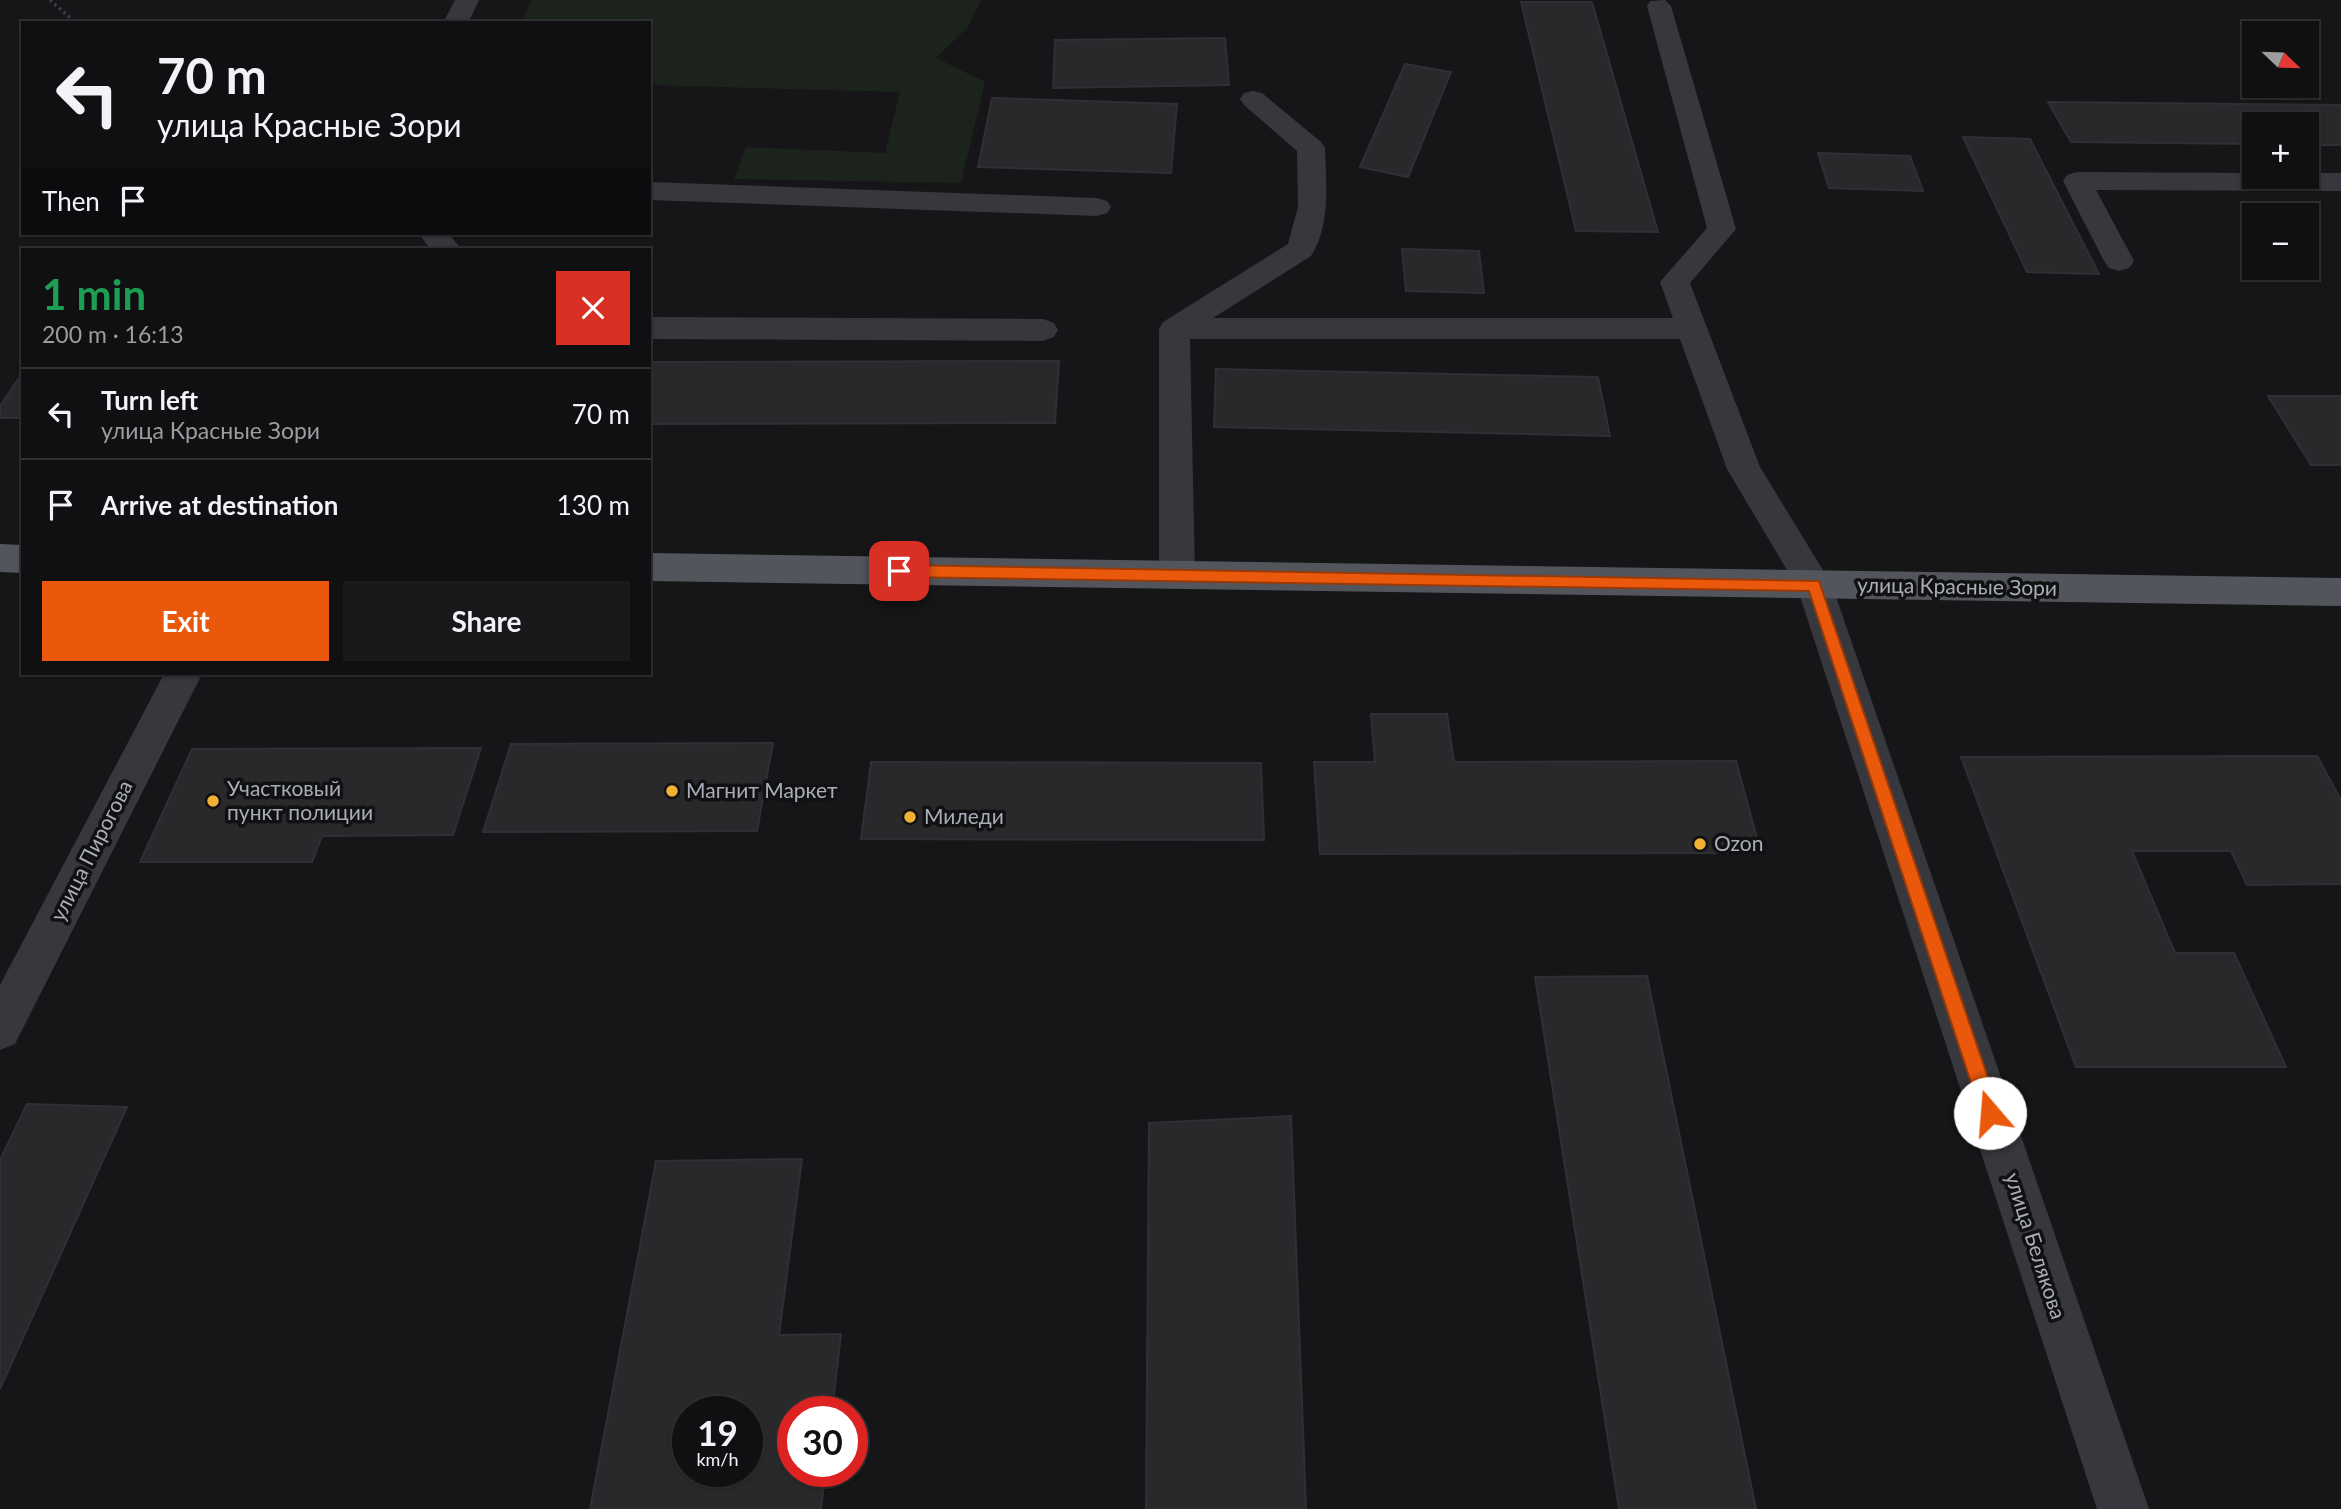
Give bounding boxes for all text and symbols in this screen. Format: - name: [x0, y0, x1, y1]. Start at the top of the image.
- north arrow: [2242, 21, 2319, 98]
- map controls: [2242, 21, 2319, 280]
- text: 70 m: [157, 46, 267, 104]
- icon: left: [42, 49, 133, 140]
- text: улица Красные Зори: [157, 105, 462, 144]
- button: +: [2242, 112, 2319, 189]
- icon: arrive: [114, 182, 152, 220]
- text: Then: [42, 185, 100, 217]
- button: −: [2242, 203, 2319, 280]
- text: 1 min: [42, 269, 146, 319]
- button: close: [556, 271, 630, 345]
- text: 200 m · 16:13: [42, 320, 184, 348]
- text: Turn left: [101, 384, 198, 416]
- icon: left: [42, 395, 80, 433]
- text: 70 m: [572, 398, 630, 430]
- text: улица Красные Зори: [101, 416, 320, 444]
- icon: arrive: [42, 486, 80, 524]
- text: Arrive at destination: [101, 489, 338, 521]
- text: 130 m: [557, 489, 630, 521]
- pin: [869, 541, 929, 601]
- icon: arrive: [880, 552, 918, 590]
- street label: улица Красные Зори: [1857, 571, 2057, 600]
- button: Exit: [42, 581, 329, 661]
- button: Share: [343, 581, 630, 661]
- place label: Участковый пункт полиции: [227, 775, 373, 824]
- street label: улица Пирогова: [44, 776, 137, 925]
- place label: Магнит Маркет: [686, 777, 838, 802]
- marker: Магнит Маркет: [664, 783, 680, 799]
- marker: Участковый пункт полиции: [205, 793, 221, 809]
- place label: Миледи: [924, 803, 1004, 828]
- marker: Миледи: [902, 809, 918, 825]
- place label: Ozon: [1714, 830, 1764, 855]
- marker: Ozon: [1692, 836, 1708, 852]
- position arrow: [1953, 1076, 2027, 1150]
- street label: улица Белякова: [2001, 1169, 2072, 1322]
- speed limit sign: 30: [777, 1396, 868, 1487]
- text: 19: [697, 1411, 738, 1453]
- text: km/h: [696, 1448, 739, 1470]

